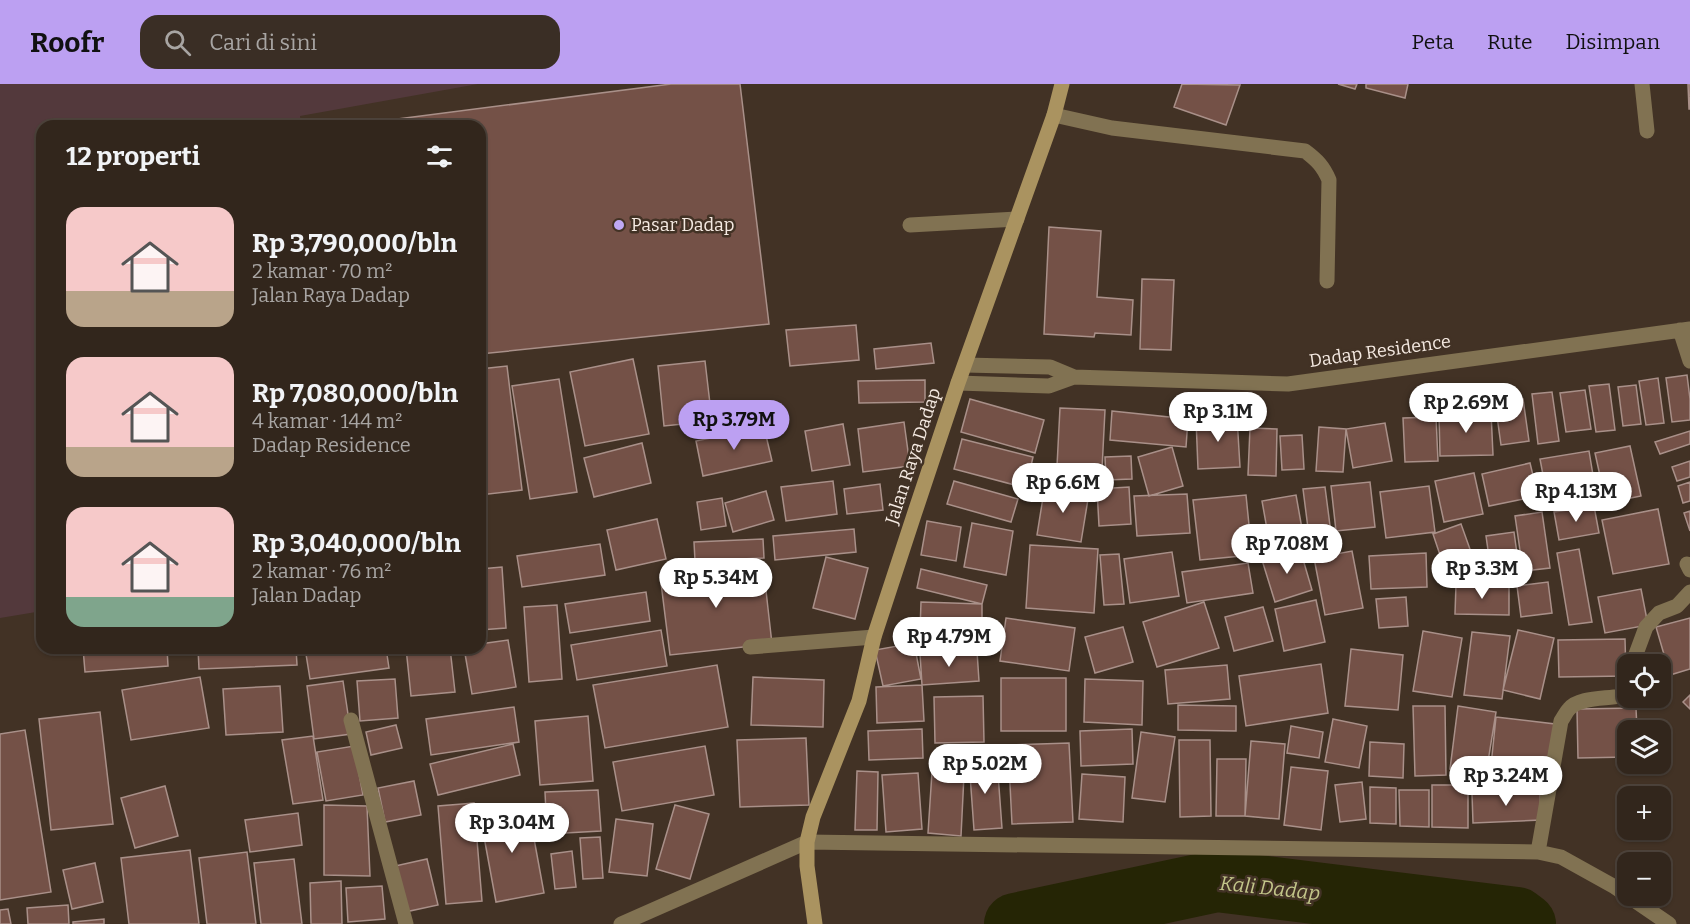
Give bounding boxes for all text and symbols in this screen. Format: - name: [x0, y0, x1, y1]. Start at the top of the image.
- search box: [140, 15, 560, 69]
- text: Roofr: [30, 26, 104, 59]
- icon: search: [161, 26, 194, 59]
- text: Cari di sini: [209, 29, 317, 56]
- text: Peta: [1412, 29, 1454, 55]
- text: Rute: [1487, 29, 1532, 55]
- text: Disimpan: [1565, 29, 1660, 55]
- icon: filters: [423, 140, 456, 173]
- text: 12 properti: [66, 141, 200, 172]
- place label: Pasar Dadap: [631, 214, 735, 236]
- marker: Pasar Dadap: [612, 218, 626, 232]
- text: Rp 3,790,000/bln: [252, 228, 457, 259]
- icon: home: [114, 231, 186, 303]
- text: 2 kamar · 70 m²: [252, 259, 392, 283]
- text: Jalan Raya Dadap: [252, 283, 410, 307]
- street label: Dadap Residence: [1308, 330, 1452, 372]
- text: Rp 7,080,000/bln: [252, 378, 458, 409]
- icon: home: [114, 381, 186, 453]
- pin: Rp 2.69M: [1404, 383, 1528, 434]
- street label: Jalan Raya Dadap: [880, 385, 945, 528]
- text: Rp 2.69M: [1423, 390, 1509, 414]
- pin: Rp 3.1M: [1163, 392, 1273, 443]
- text: Rp 3.1M: [1183, 399, 1253, 423]
- pin: Rp 3.79M: [672, 400, 796, 451]
- text: Rp 3.79M: [692, 407, 776, 431]
- text: 4 kamar · 144 m²: [252, 409, 402, 433]
- text: Dadap Residence: [252, 433, 411, 457]
- pin: Rp 6.6M: [1008, 463, 1118, 514]
- text: Rp 6.6M: [1026, 470, 1100, 494]
- pin: Rp 4.13M: [1514, 472, 1638, 523]
- text: Rp 4.13M: [1535, 479, 1617, 503]
- pin: Rp 7.08M: [1225, 524, 1349, 575]
- text: Rp 3,040,000/bln: [252, 528, 461, 559]
- icon: home: [114, 531, 186, 603]
- text: Rp 7.08M: [1245, 531, 1329, 555]
- pin: Rp 3.3M: [1427, 549, 1537, 600]
- text: Rp 3.3M: [1446, 556, 1518, 580]
- pin: Rp 5.34M: [654, 558, 778, 609]
- text: 2 kamar · 76 m²: [252, 559, 391, 583]
- text: Rp 5.34M: [673, 565, 759, 589]
- text: Jalan Dadap: [252, 583, 362, 607]
- pin: Rp 4.79M: [887, 617, 1011, 668]
- text: Rp 4.79M: [907, 624, 991, 648]
- map controls: [1617, 654, 1671, 906]
- button: locate: [1617, 654, 1671, 708]
- button: layers: [1617, 720, 1671, 774]
- pin: Rp 5.02M: [923, 744, 1047, 795]
- text: Rp 5.02M: [943, 751, 1027, 775]
- pin: Rp 3.24M: [1444, 756, 1568, 807]
- text: Rp 3.24M: [1463, 763, 1549, 787]
- button: +: [1617, 786, 1671, 840]
- pin: Rp 3.04M: [450, 803, 574, 854]
- text: Rp 3.04M: [469, 810, 555, 834]
- button: −: [1617, 852, 1671, 906]
- water label: Kali Dadap: [1219, 871, 1321, 905]

